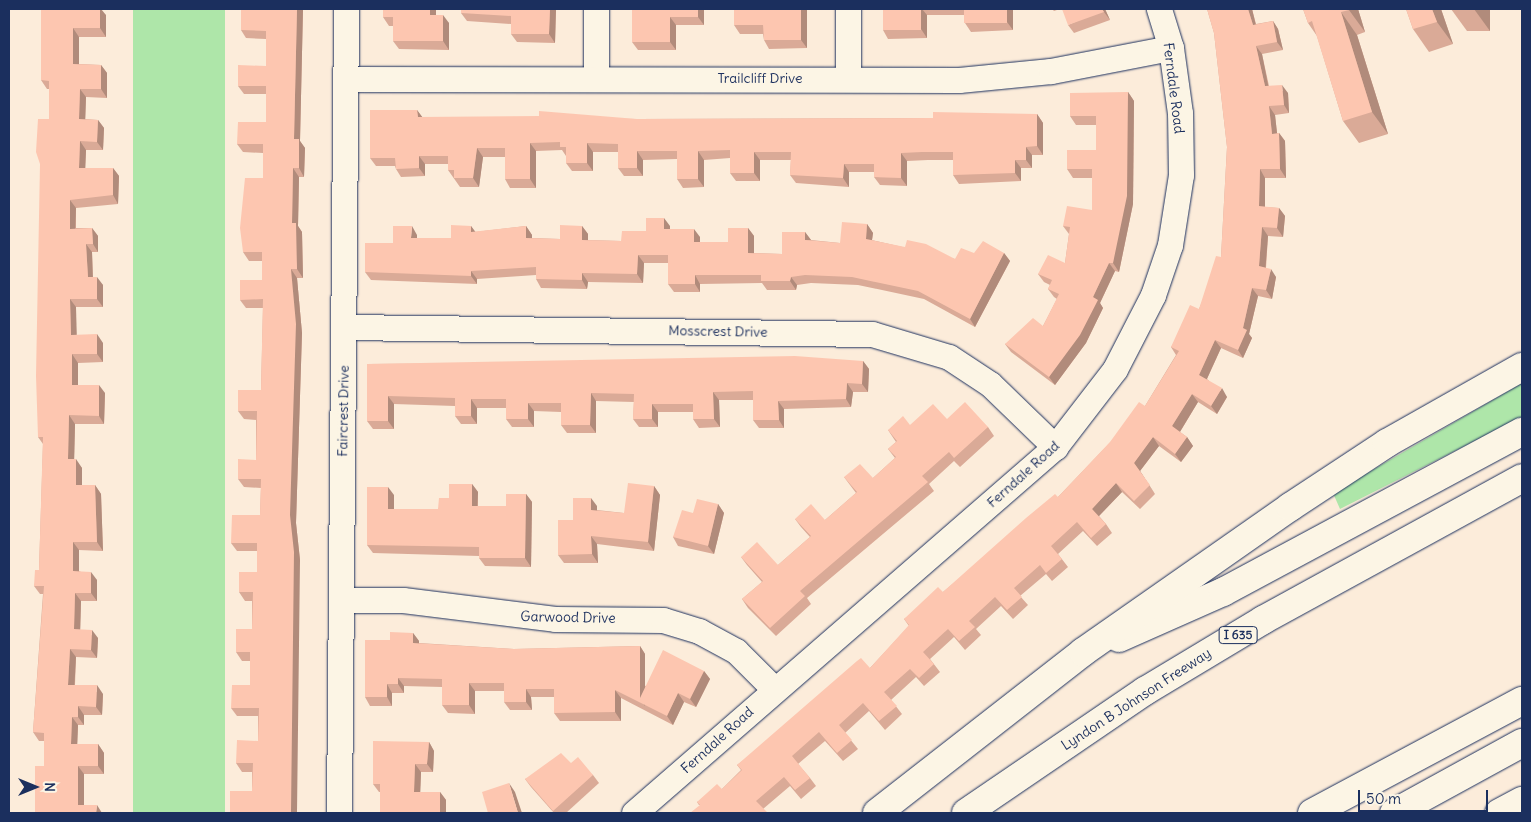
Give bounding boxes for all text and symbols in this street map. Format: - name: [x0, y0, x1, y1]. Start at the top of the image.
- street label: Ferndale Road: [1160, 42, 1188, 134]
- street label: Trailcliff Drive: [717, 70, 803, 86]
- street label: Mosscrest Drive: [668, 322, 768, 340]
- street label: Faircrest Drive: [334, 365, 352, 457]
- street label: Ferndale Road: [983, 437, 1063, 511]
- street label: Garwood Drive: [520, 608, 616, 626]
- road number: I 635: [1218, 626, 1258, 644]
- street label: Lyndon B Johnson Freeway: [1058, 644, 1214, 754]
- street label: Ferndale Road: [677, 703, 757, 777]
- north arrow: [10, 762, 60, 812]
- scale bar: [1361, 780, 1491, 812]
- text: N: [41, 782, 59, 792]
- text: 50 m: [1366, 789, 1401, 808]

